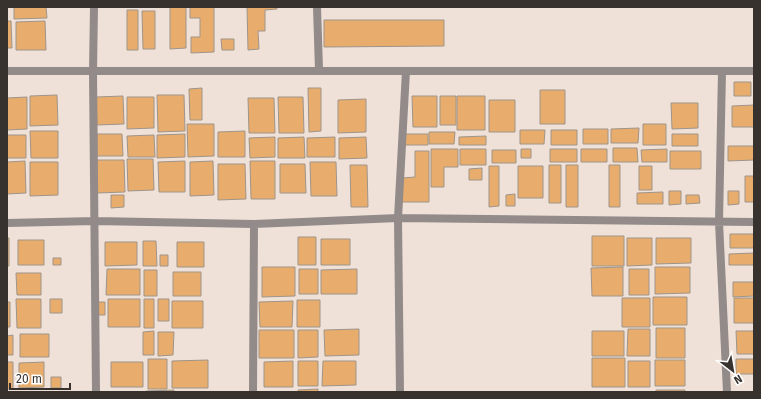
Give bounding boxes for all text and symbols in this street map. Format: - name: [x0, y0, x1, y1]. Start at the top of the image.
- north arrow: [713, 351, 753, 391]
- scale bar: [10, 365, 70, 391]
- text: 20 m: [16, 372, 42, 386]
- text: N: [731, 372, 744, 387]

